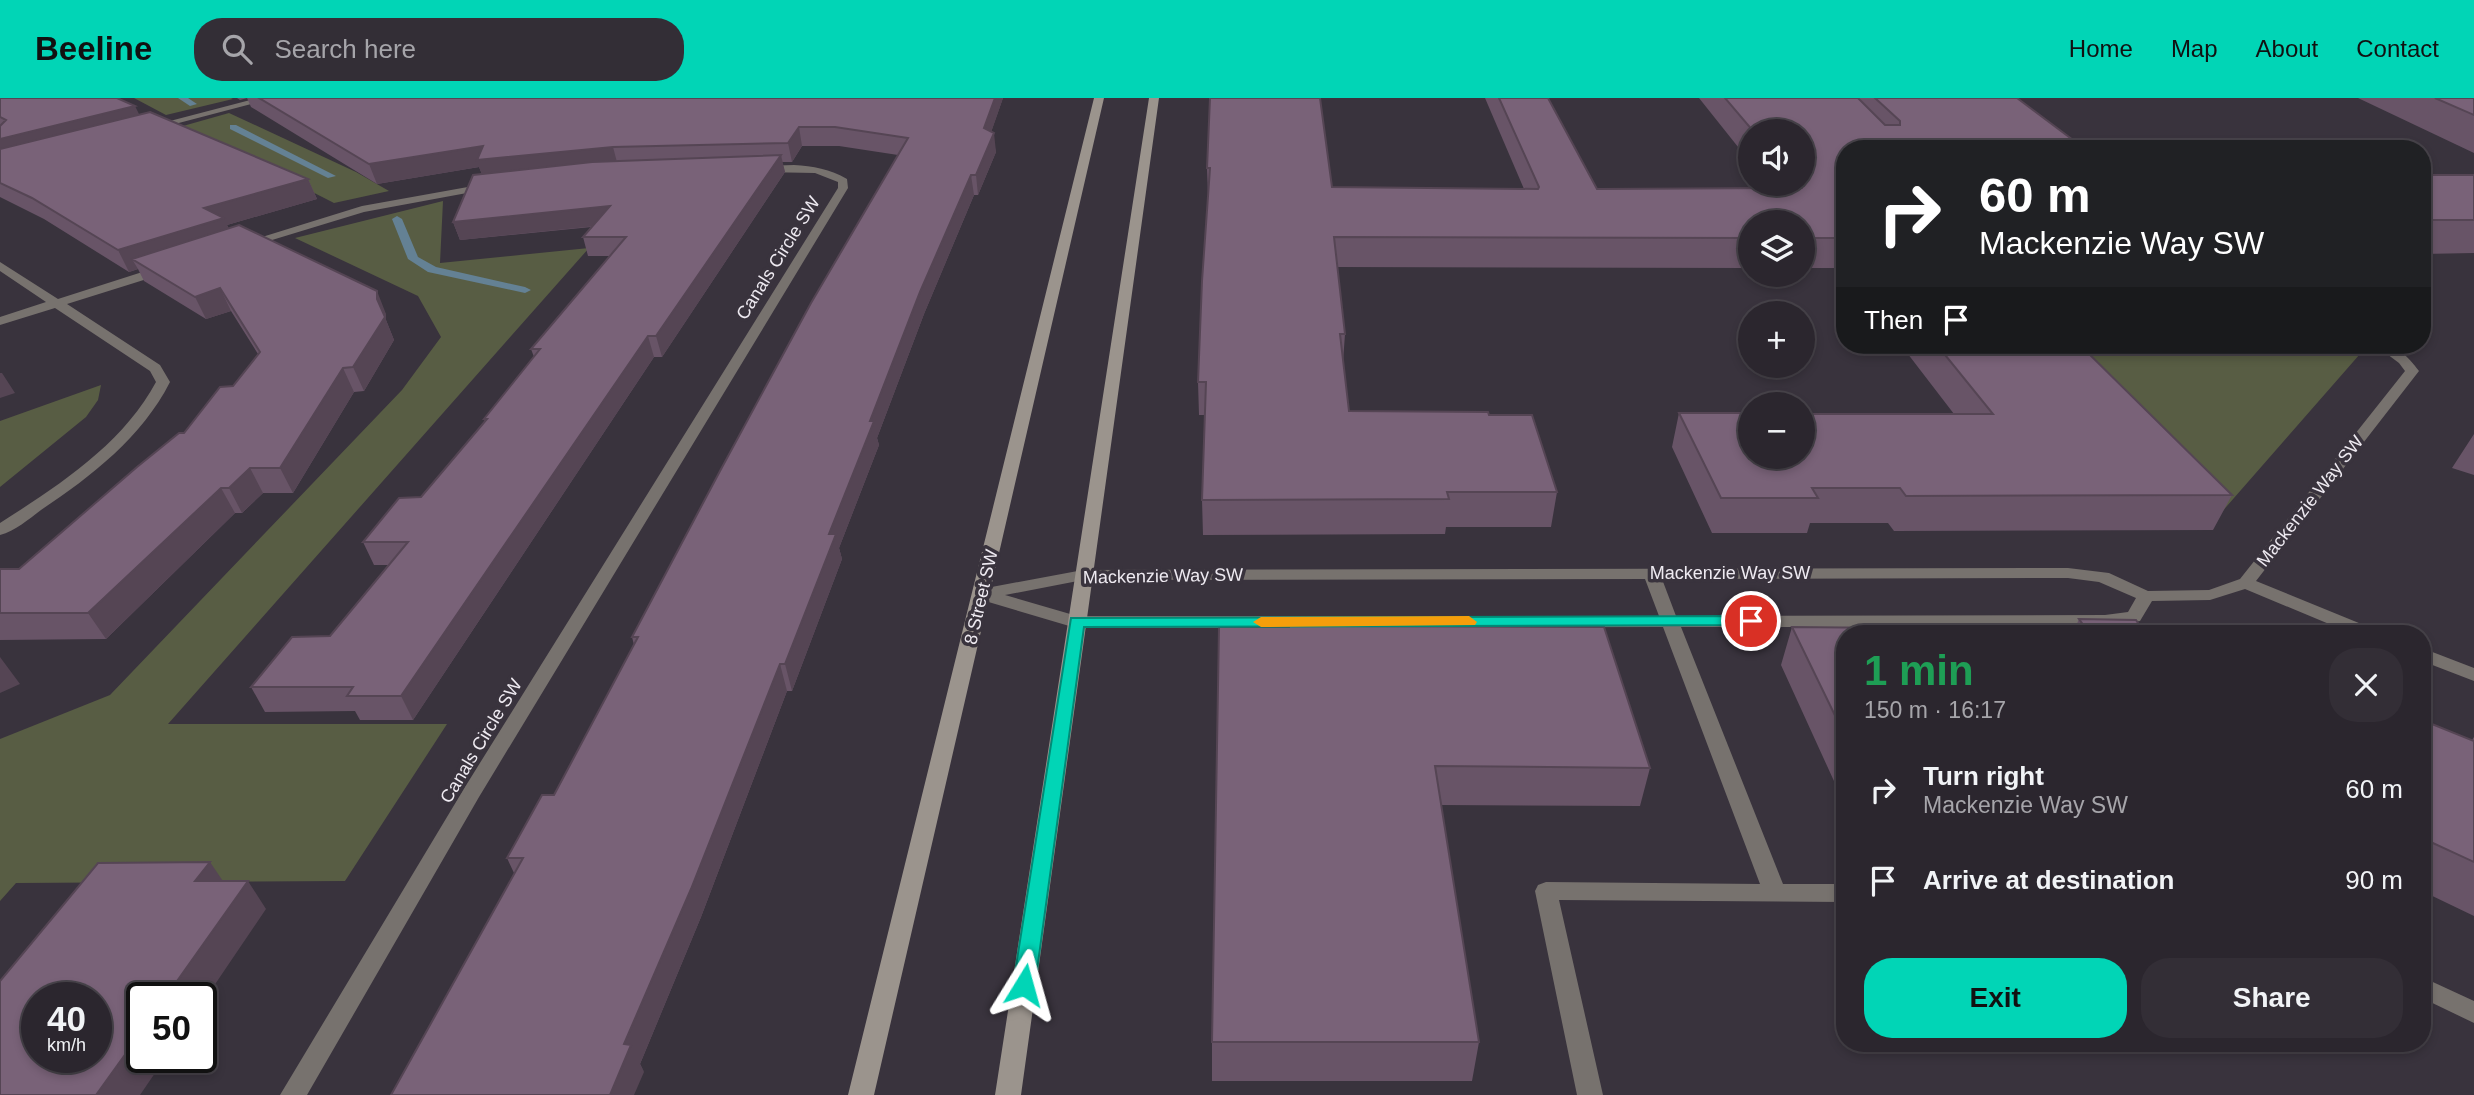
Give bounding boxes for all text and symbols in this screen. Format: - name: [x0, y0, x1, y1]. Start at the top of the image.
- search box: [194, 18, 684, 81]
- text: Beeline: [35, 30, 152, 67]
- icon: search: [218, 30, 256, 68]
- text: Search here: [274, 34, 416, 64]
- text: Home: [2069, 35, 2133, 62]
- text: Map: [2171, 35, 2218, 62]
- text: About: [2256, 35, 2318, 62]
- text: Contact: [2356, 35, 2439, 62]
- map controls: [1738, 119, 1815, 469]
- button: sound: [1738, 119, 1815, 196]
- icon: right: [1864, 168, 1955, 259]
- text: 60 m: [1979, 168, 2091, 222]
- street label: Canals Circle SW: [732, 193, 824, 323]
- button: layers: [1738, 210, 1815, 287]
- text: Mackenzie Way SW: [1979, 225, 2264, 261]
- button: +: [1738, 301, 1815, 378]
- icon: arrive: [1937, 301, 1975, 339]
- text: Then: [1864, 305, 1923, 335]
- button: −: [1738, 392, 1815, 469]
- street label: Mackenzie Way SW: [2253, 432, 2367, 570]
- street label: 8 Street SW: [960, 547, 1002, 647]
- street label: Mackenzie Way SW: [1650, 563, 1810, 583]
- street label: Mackenzie Way SW: [1083, 565, 1243, 587]
- pin: [1721, 591, 1781, 651]
- icon: arrive: [1732, 602, 1770, 640]
- text: 1 min: [1864, 647, 1974, 694]
- button: close: [2329, 648, 2403, 722]
- street label: Canals Circle SW: [436, 675, 526, 807]
- text: 150 m · 16:17: [1864, 697, 2006, 723]
- text: Turn right: [1923, 761, 2044, 791]
- icon: right: [1864, 771, 1902, 809]
- text: 60 m: [2345, 774, 2403, 804]
- text: Mackenzie Way SW: [1923, 792, 2128, 818]
- icon: arrive: [1864, 862, 1902, 900]
- text: Arrive at destination: [1923, 865, 2174, 895]
- text: 90 m: [2345, 865, 2403, 895]
- position arrow: [987, 948, 1061, 1022]
- button: Exit: [1864, 958, 2127, 1038]
- button: Share: [2141, 958, 2403, 1038]
- speed limit sign: 50: [126, 982, 217, 1073]
- text: 40: [47, 999, 86, 1038]
- text: km/h: [47, 1035, 86, 1055]

